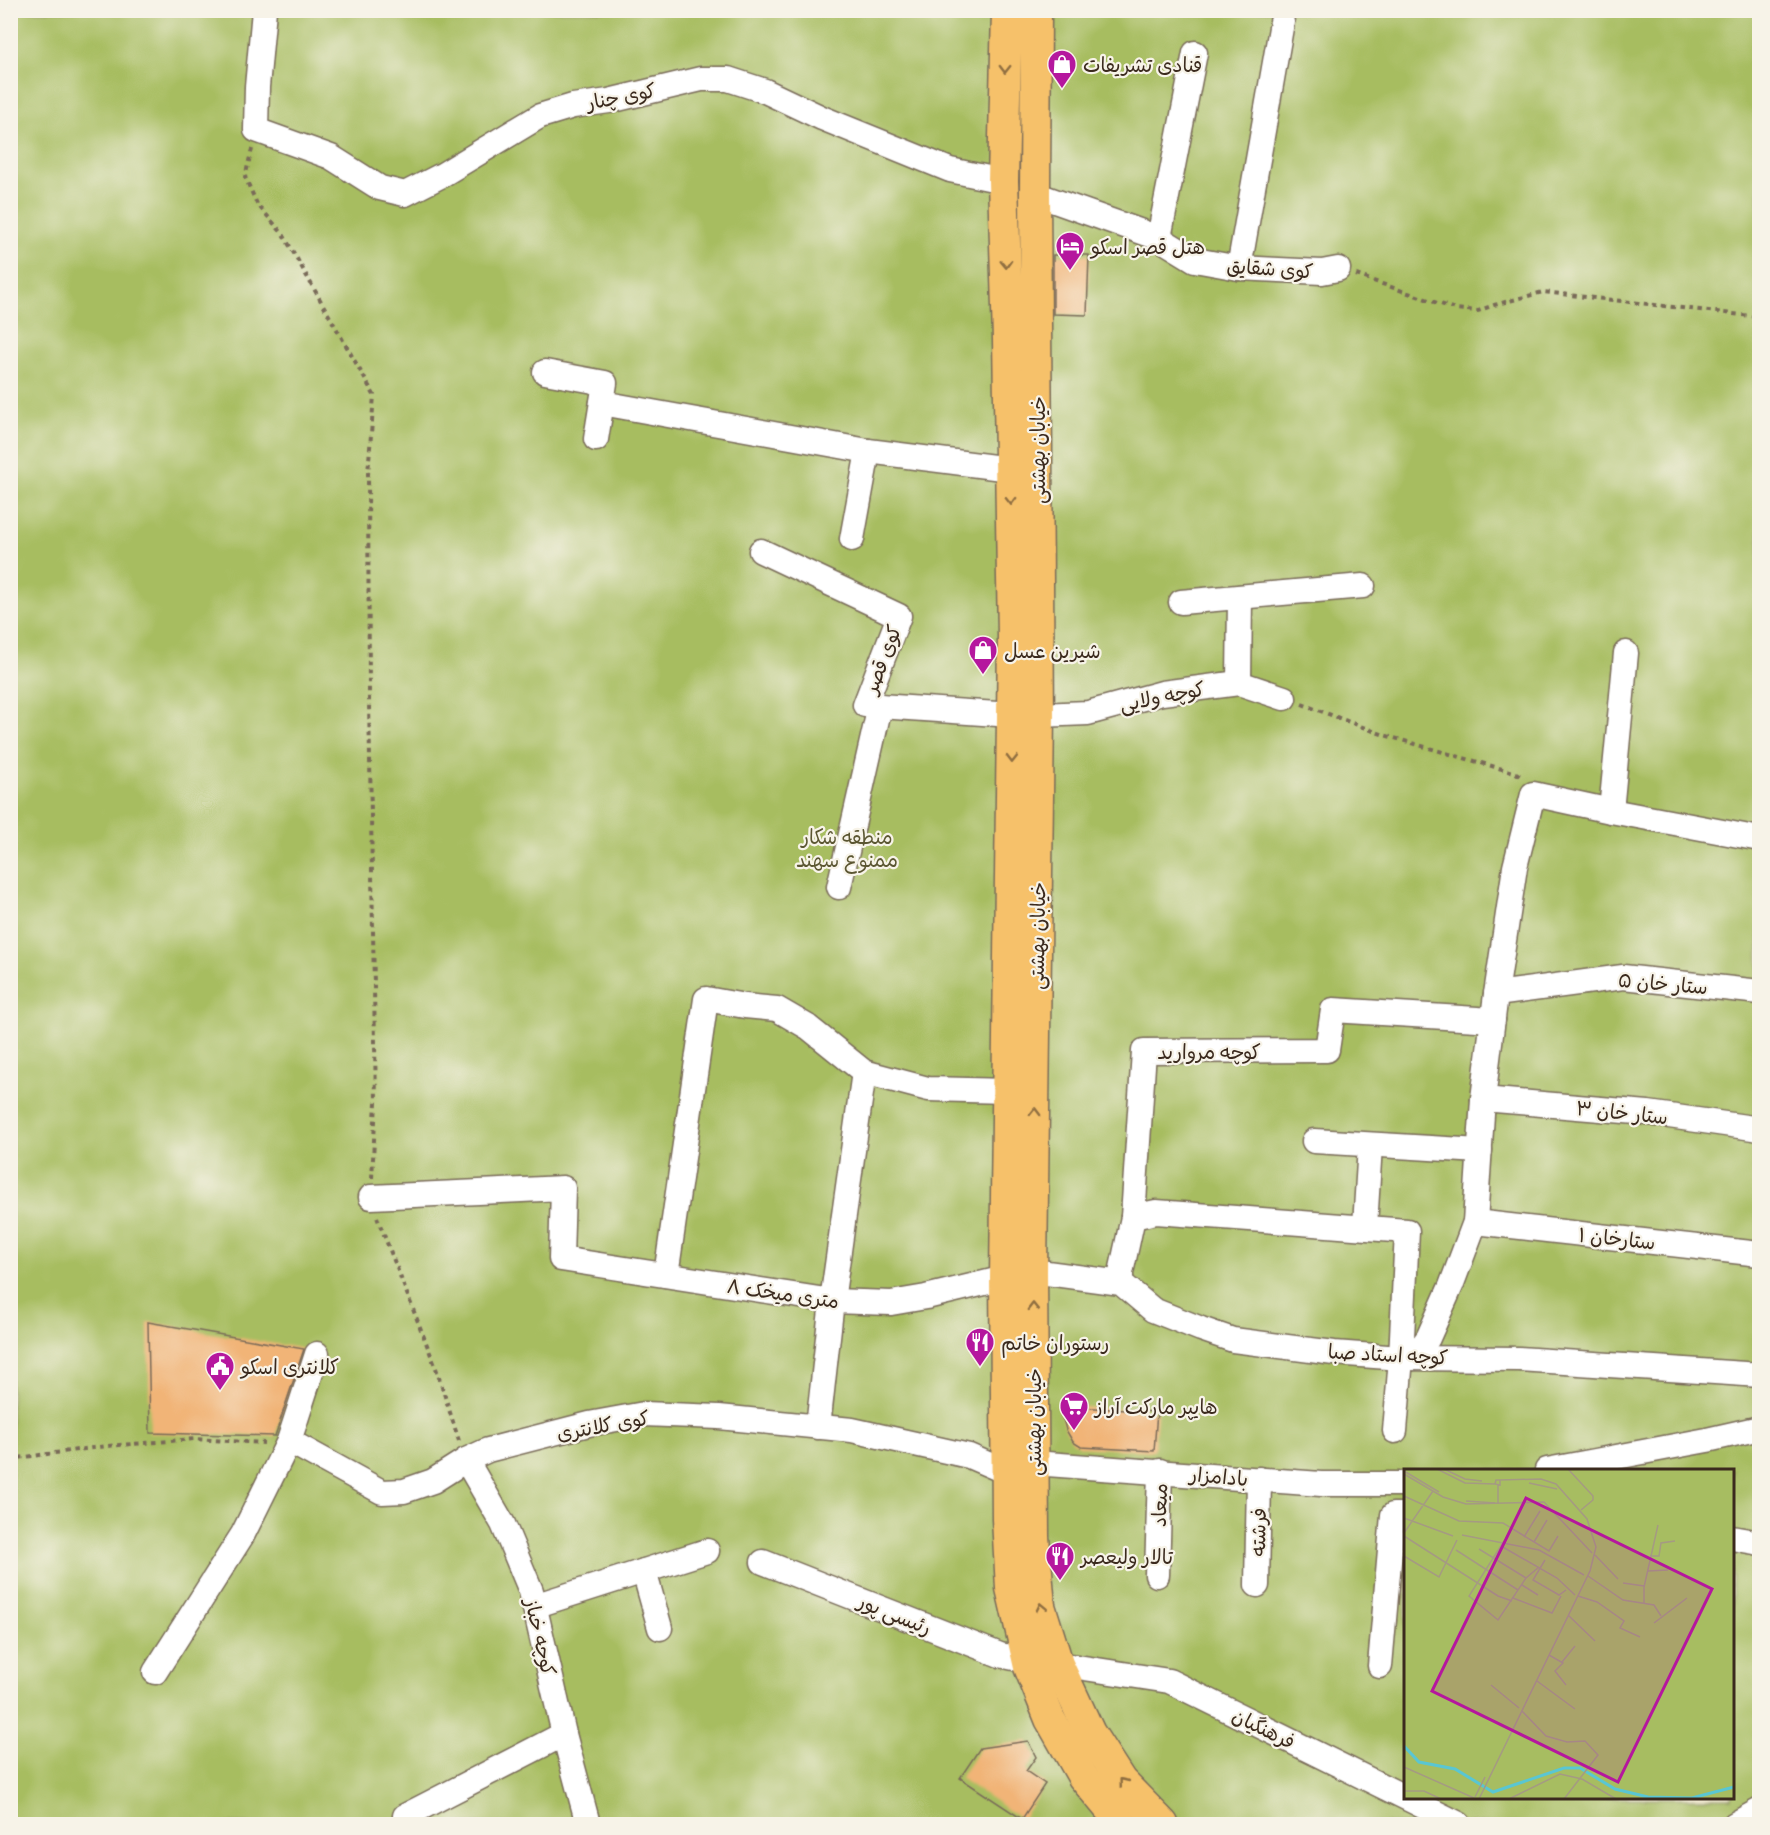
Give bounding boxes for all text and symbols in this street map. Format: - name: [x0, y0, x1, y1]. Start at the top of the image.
- shop icon: قنادی تشریفات: [1046, 48, 1078, 90]
- place label: قنادی تشریفات: [1083, 52, 1202, 77]
- one-way arrow: [999, 64, 1012, 73]
- street label: کوی چنار: [582, 77, 658, 116]
- hotel icon: هتل قصر اسکو: [1054, 230, 1086, 272]
- place label: هتل قصر اسکو: [1089, 234, 1205, 259]
- street label: کوی شقایق: [1226, 253, 1314, 283]
- one-way arrow: [999, 259, 1012, 268]
- street label: خیابان بهشتی: [1025, 396, 1051, 504]
- one-way arrow: [1005, 496, 1017, 505]
- street label: کوی قصر: [857, 621, 907, 699]
- shop icon: شیرین عسل: [967, 634, 999, 676]
- place label: شیرین عسل: [1004, 638, 1101, 663]
- street label: کوچه ولایی: [1117, 675, 1207, 718]
- one-way arrow: [1005, 754, 1018, 763]
- park label: منطقه شکار ممنوع سهند: [796, 824, 898, 874]
- street label: خیابان بهشتی: [1024, 882, 1051, 990]
- street label: ستار خان ۵: [1617, 967, 1709, 999]
- street label: کوچه مروارید: [1157, 1039, 1261, 1065]
- street label: ستار خان ۳: [1575, 1095, 1669, 1129]
- one-way arrow: [1028, 1108, 1041, 1117]
- street label: ستارخان ۱: [1577, 1222, 1657, 1254]
- street label: ۸ متری میخک: [725, 1273, 841, 1313]
- one-way arrow: [1026, 1303, 1039, 1312]
- restaurant icon: رستوران خاتم: [964, 1326, 996, 1368]
- place label: رستوران خاتم: [1001, 1330, 1109, 1358]
- street label: کوچه استاد صبا: [1327, 1338, 1449, 1371]
- public building icon: کلانتری اسکو: [204, 1350, 236, 1392]
- place label: کلانتری اسکو: [239, 1354, 339, 1379]
- street label: خیابان بهشتی: [1021, 1368, 1047, 1476]
- supermarket icon: هایپر مارکت آراز: [1058, 1390, 1090, 1432]
- place label: هایپر مارکت آراز: [1093, 1394, 1218, 1420]
- street label: کوی کلانتری: [555, 1405, 651, 1445]
- street label: بادامزار: [1187, 1461, 1249, 1491]
- inset map: [1404, 1469, 1734, 1799]
- street label: میعاد: [1146, 1483, 1172, 1527]
- street label: فرشته: [1245, 1507, 1271, 1557]
- restaurant icon: تالار ولیعصر: [1044, 1540, 1076, 1582]
- place label: تالار ولیعصر: [1079, 1544, 1173, 1569]
- street label: رئیسی پور: [852, 1587, 935, 1641]
- street label: کوچه خباز: [519, 1594, 562, 1678]
- one-way arrow: [1035, 1602, 1048, 1612]
- street label: فرهنگیان: [1228, 1702, 1300, 1754]
- one-way arrow: [1119, 1778, 1130, 1789]

